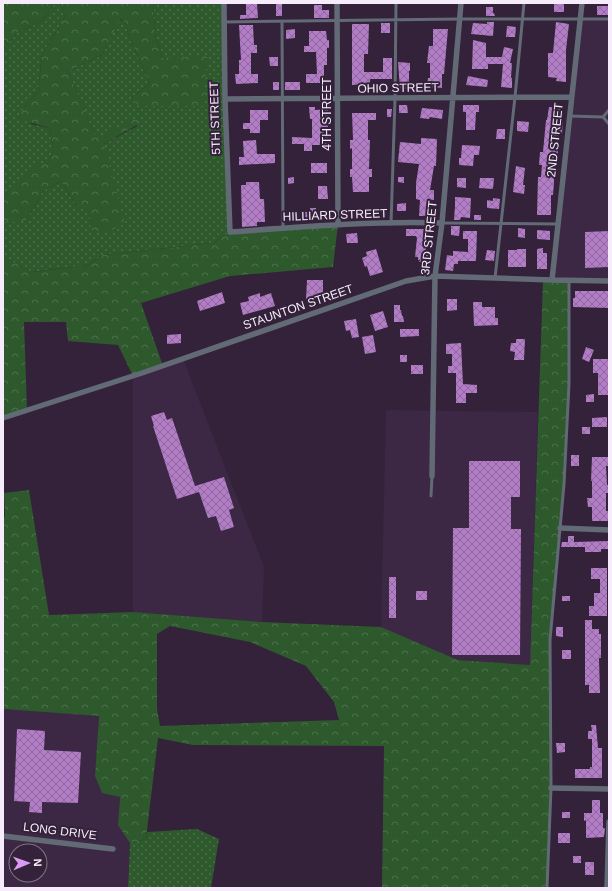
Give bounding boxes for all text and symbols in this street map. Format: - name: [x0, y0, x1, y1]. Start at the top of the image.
- street label: 4TH STREET: [320, 77, 334, 151]
- street label: 5TH STREET: [207, 80, 223, 155]
- street label: OHIO STREET: [357, 80, 439, 96]
- street label: 2ND STREET: [544, 101, 566, 178]
- street label: 3RD STREET: [418, 199, 440, 276]
- street label: HILLIARD STREET: [282, 206, 388, 224]
- street label: STAUNTON STREET: [241, 281, 356, 332]
- street label: LONG DRIVE: [22, 820, 98, 842]
- north arrow: [8, 843, 48, 883]
- text: N: [32, 858, 44, 867]

